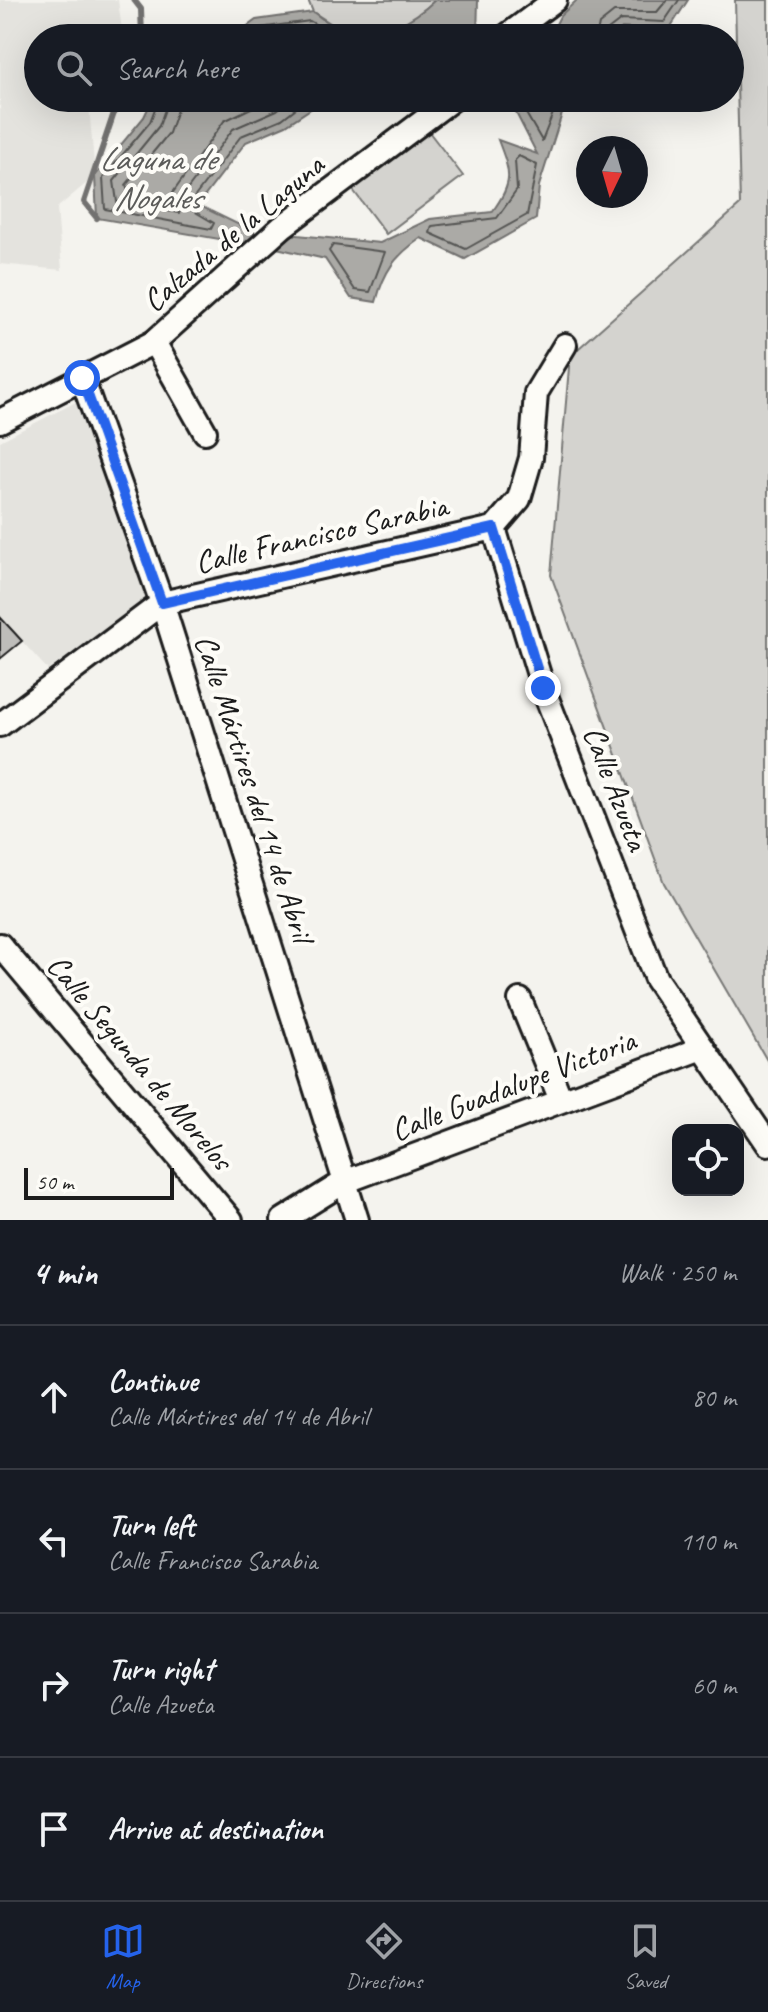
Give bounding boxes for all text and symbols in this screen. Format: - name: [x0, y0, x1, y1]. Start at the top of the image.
- search box: [24, 24, 744, 112]
- icon: search: [52, 46, 96, 90]
- text: Search here: [116, 49, 238, 87]
- north arrow: [576, 136, 648, 208]
- water label: Laguna de Nogales: [99, 137, 220, 219]
- street label: Calzada de la Laguna: [134, 144, 334, 321]
- route start: [64, 360, 100, 396]
- street label: Calle Francisco Sarabia: [191, 484, 454, 583]
- street label: Calle Mártires del 14 de Abril: [185, 629, 325, 952]
- route end: [525, 670, 561, 706]
- street label: Calle Azueta: [574, 720, 659, 858]
- street label: Calle Segunda de Morelos: [38, 946, 244, 1181]
- street label: Calle Guadalupe Victoria: [385, 1019, 643, 1150]
- map controls: [672, 1124, 744, 1196]
- button: locate: [672, 1124, 744, 1196]
- scale bar: [24, 1164, 174, 1200]
- text: 50 m: [36, 1168, 73, 1196]
- text: 4 min: [32, 1251, 97, 1294]
- text: Walk · 250 m: [619, 1256, 736, 1289]
- text: Continue: [108, 1362, 198, 1400]
- icon: ahead: [32, 1375, 76, 1419]
- text: 80 m: [692, 1381, 736, 1414]
- text: Calle Mártires del 14 de Abril: [108, 1400, 368, 1433]
- text: Turn left: [108, 1506, 195, 1544]
- icon: left: [32, 1519, 76, 1563]
- text: 110 m: [680, 1525, 736, 1558]
- text: Calle Francisco Sarabia: [108, 1544, 317, 1577]
- text: Turn right: [108, 1650, 213, 1688]
- icon: right: [32, 1663, 76, 1707]
- text: 60 m: [692, 1669, 736, 1702]
- text: Calle Azueta: [108, 1688, 214, 1721]
- icon: arrive: [32, 1807, 76, 1851]
- text: Arrive at destination: [108, 1810, 323, 1848]
- tab: Map: [101, 1919, 145, 1995]
- tab: Directions: [346, 1919, 422, 1995]
- tab: Saved: [623, 1919, 667, 1995]

